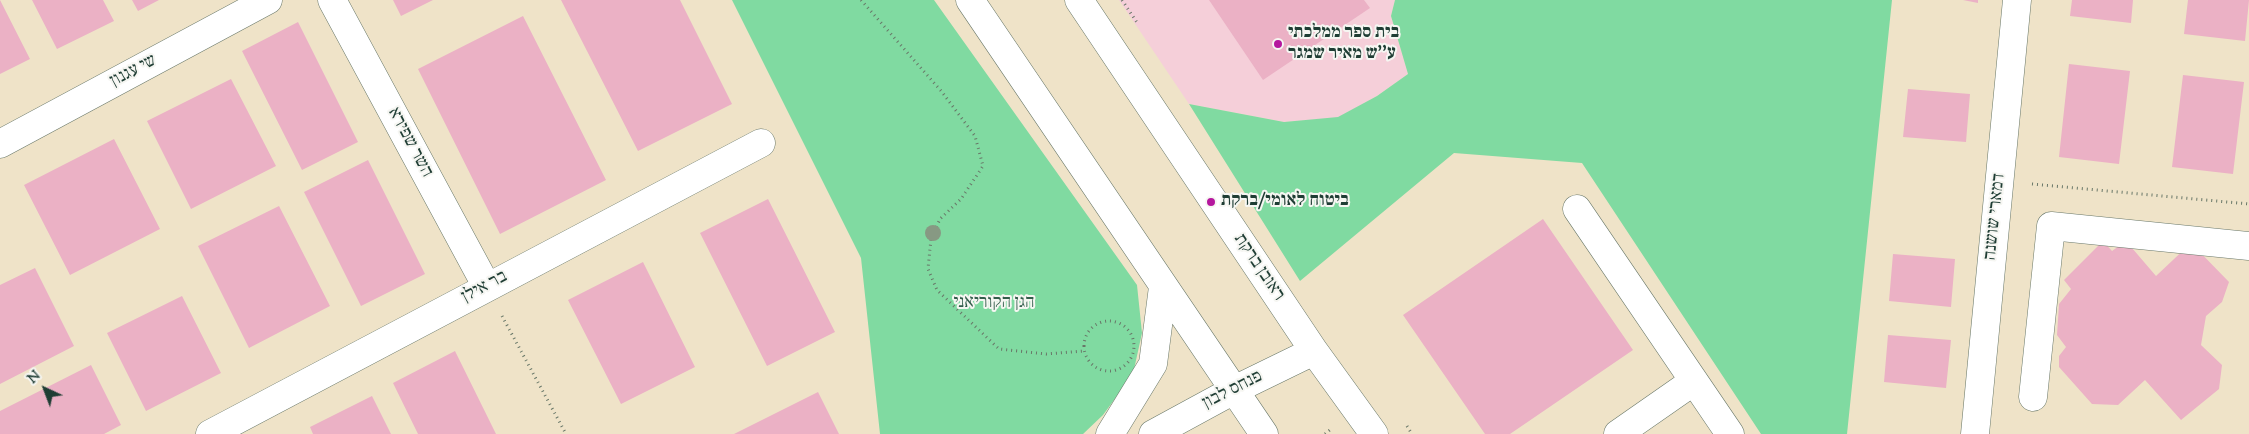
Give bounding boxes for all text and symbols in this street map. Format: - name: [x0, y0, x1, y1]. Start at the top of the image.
- place label: בית ספר ממלכתי ע’’ש מאיר שמגר: [1288, 23, 1399, 66]
- marker: בית ספר ממלכתי ע’’ש מאיר שמגר: [1272, 38, 1284, 50]
- street label: שי עגנון: [107, 51, 161, 93]
- street label: השר שפירא: [382, 104, 436, 182]
- street label: דמארי שושנה: [1981, 172, 2011, 262]
- place label: ביטוח לאומי/ברקת: [1221, 191, 1349, 213]
- marker: ביטוח לאומי/ברקת: [1205, 196, 1217, 208]
- street label: ראובן ברקת: [1228, 230, 1288, 306]
- street label: בר אילן: [459, 267, 511, 309]
- park label: הגן הקוריאני: [953, 293, 1035, 315]
- north arrow: [20, 364, 70, 414]
- text: N: [24, 367, 46, 389]
- street label: פנחס לבון: [1199, 367, 1267, 415]

